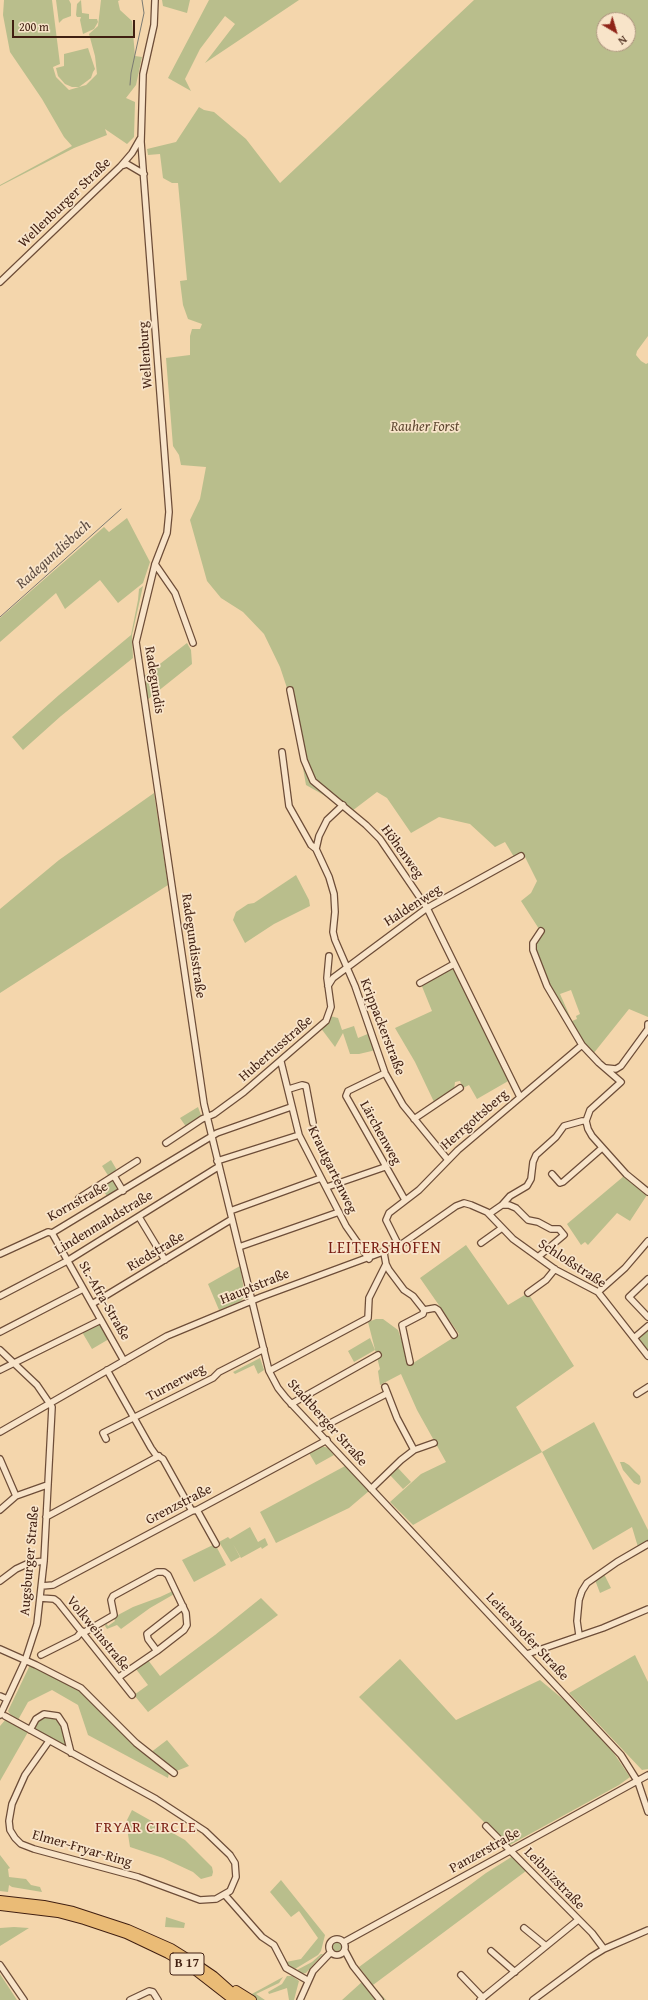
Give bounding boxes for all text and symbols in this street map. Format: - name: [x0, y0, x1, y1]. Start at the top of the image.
- scale bar: [14, 12, 137, 38]
- north arrow: [596, 12, 636, 52]
- text: 200 m: [19, 18, 49, 35]
- text: N: [615, 32, 631, 49]
- street label: Wellenburger Straße: [15, 155, 115, 251]
- street label: Wellenburg: [135, 321, 157, 389]
- park label: Rauher Forst: [391, 419, 459, 435]
- water label: Radegundisbach: [13, 517, 95, 593]
- street label: Radegundis: [140, 645, 168, 715]
- street label: Höhenweg: [377, 822, 427, 882]
- street label: Haldenweg: [381, 881, 445, 931]
- street label: Radegundisstraße: [177, 893, 209, 999]
- street label: Krippackerstraße: [356, 976, 408, 1078]
- street label: Hubertusstraße: [236, 1012, 316, 1086]
- street label: Herrgottsberg: [438, 1086, 512, 1154]
- street label: Lärchenweg: [356, 1098, 404, 1168]
- street label: Krautgartenweg: [304, 1124, 360, 1216]
- street label: Kornstraße: [45, 1179, 111, 1225]
- street label: Lindenmahdstraße: [52, 1187, 156, 1259]
- street label: Riedstraße: [124, 1228, 188, 1276]
- street label: Schloßstraße: [535, 1236, 609, 1292]
- district label: LEITERSHOFEN: [328, 1239, 442, 1259]
- street label: St.-Afra-Straße: [75, 1258, 133, 1344]
- street label: Hauptstraße: [218, 1265, 292, 1309]
- street label: Turnerweg: [144, 1360, 208, 1406]
- street label: Stadtberger Straße: [283, 1376, 371, 1470]
- street label: Grenzstraße: [143, 1481, 215, 1529]
- street label: Augsburger Straße: [17, 1505, 43, 1617]
- street label: Leitershofer Straße: [482, 1590, 572, 1684]
- street label: Volkweinstraße: [63, 1593, 133, 1675]
- district label: FRYAR CIRCLE: [95, 1819, 197, 1837]
- street label: Panzerstraße: [447, 1825, 523, 1877]
- street label: Elmer-Fryar-Ring: [30, 1827, 134, 1871]
- street label: Leibnizstraße: [520, 1844, 588, 1914]
- road number: B 17: [170, 1953, 204, 1975]

